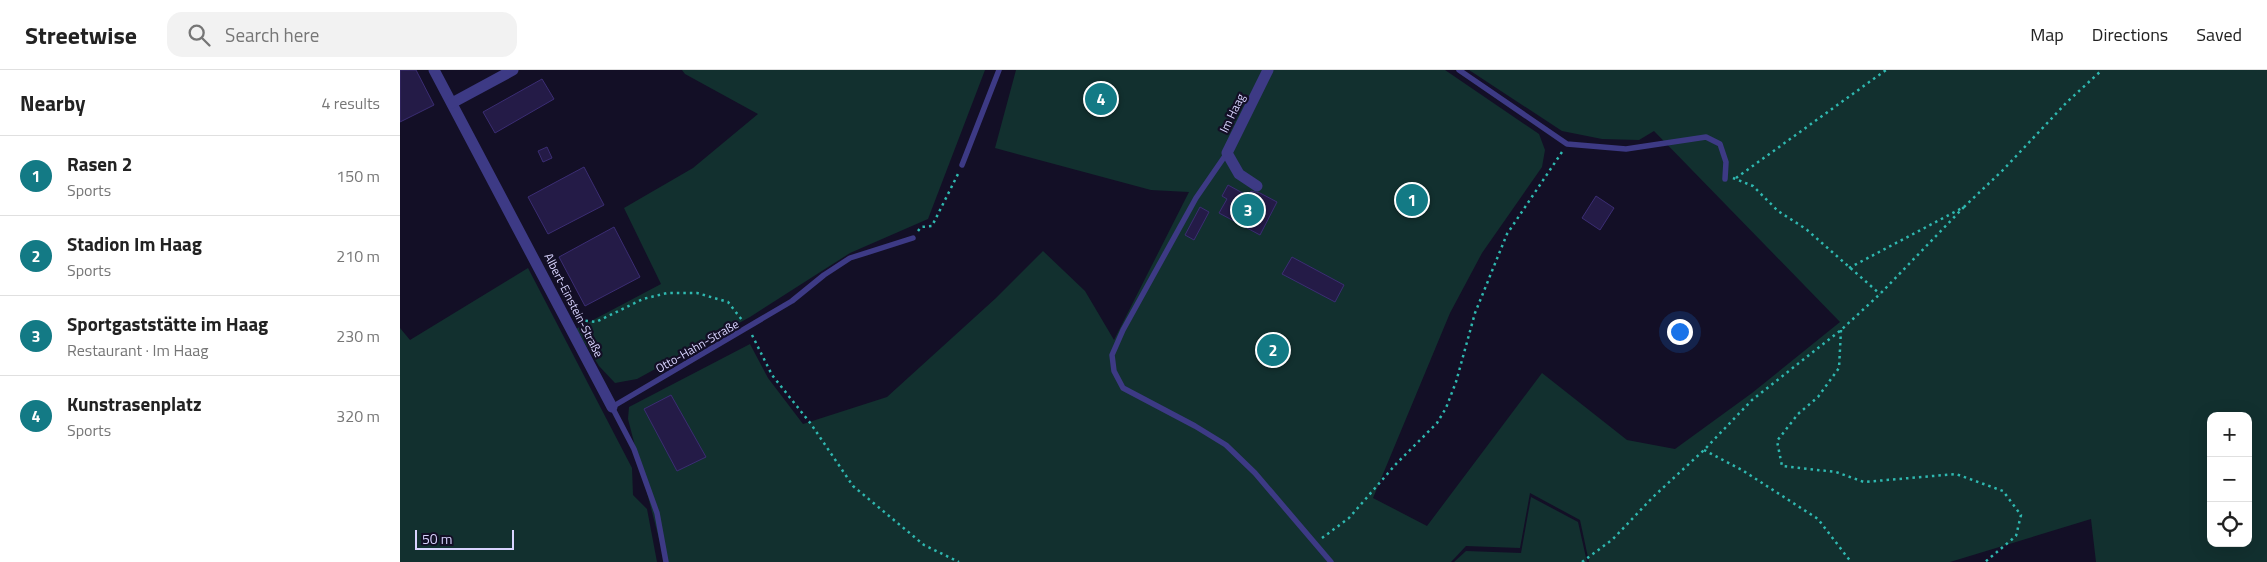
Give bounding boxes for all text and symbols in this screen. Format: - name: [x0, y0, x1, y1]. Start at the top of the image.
- search box: [167, 12, 517, 57]
- text: Streetwise: [25, 17, 137, 53]
- text: Search here: [225, 20, 319, 49]
- icon: search: [185, 21, 213, 49]
- text: Map: [2030, 21, 2064, 48]
- text: Directions: [2092, 21, 2168, 48]
- text: Saved: [2196, 21, 2242, 48]
- pin: 4: [1085, 80, 1117, 118]
- text: Nearby: [20, 87, 85, 119]
- street label: Im Haag: [1214, 90, 1250, 136]
- text: 4 results: [321, 91, 380, 115]
- text: Rasen 2: [67, 149, 132, 178]
- text: 1: [32, 164, 40, 188]
- text: 150 m: [336, 164, 380, 188]
- text: Sports: [67, 178, 111, 202]
- pin: 1: [1396, 181, 1428, 219]
- pin: 3: [1232, 191, 1264, 229]
- text: Stadion Im Haag: [67, 229, 202, 258]
- text: 2: [32, 244, 40, 268]
- text: 210 m: [336, 244, 380, 268]
- street label: Albert-Einstein-Straße: [539, 249, 609, 361]
- text: Sports: [67, 258, 111, 282]
- text: Sportgaststätte im Haag: [67, 309, 268, 338]
- street label: Otto-Hahn-Straße: [652, 314, 742, 378]
- your location: [1667, 319, 1693, 345]
- text: 3: [32, 324, 40, 348]
- text: 230 m: [336, 324, 380, 348]
- pin: 2: [1257, 331, 1289, 369]
- text: Restaurant · Im Haag: [67, 338, 208, 362]
- text: Kunstrasenplatz: [67, 389, 202, 418]
- text: 4: [32, 404, 40, 428]
- text: 320 m: [336, 404, 380, 428]
- map controls: [2207, 412, 2252, 547]
- button: +: [2207, 412, 2252, 457]
- text: Sports: [67, 418, 111, 442]
- button: −: [2207, 457, 2252, 502]
- button: locate: [2207, 502, 2252, 547]
- scale bar: [415, 527, 514, 550]
- text: 50 m: [422, 528, 452, 549]

